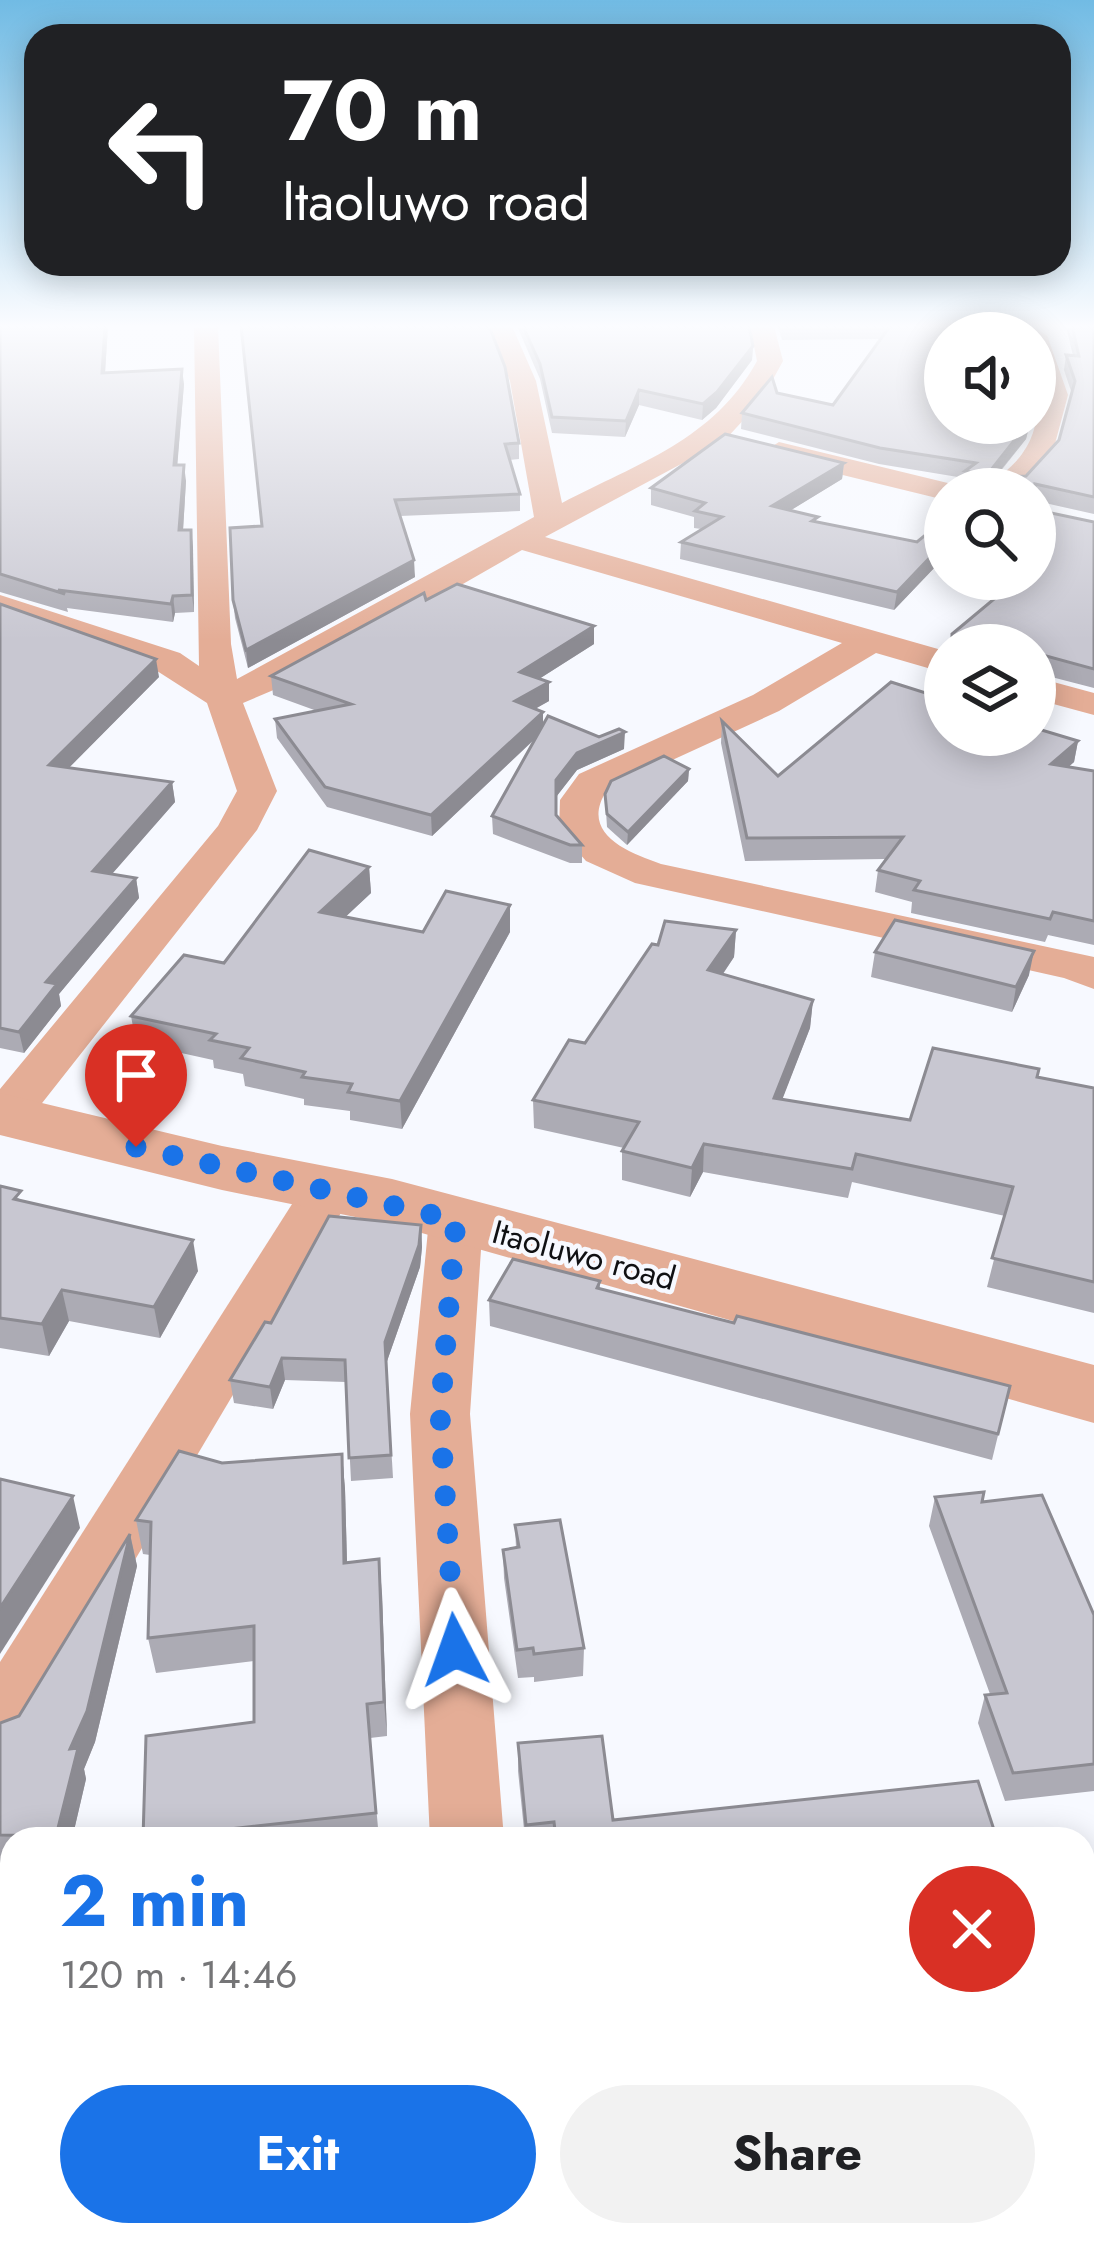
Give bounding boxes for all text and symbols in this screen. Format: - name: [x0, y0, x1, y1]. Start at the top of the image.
- text: 70 m: [282, 50, 482, 172]
- icon: left: [84, 72, 240, 228]
- text: Itaoluwo road: [282, 162, 590, 240]
- map controls: [924, 312, 1056, 756]
- button: sound: [924, 312, 1056, 444]
- button: search: [924, 468, 1056, 600]
- button: layers: [924, 624, 1056, 756]
- pin: [85, 1024, 187, 1147]
- icon: arrive: [103, 1042, 169, 1108]
- street label: Itaoluwo road: [487, 1208, 681, 1302]
- position arrow: [392, 1587, 518, 1713]
- text: 2 min: [60, 1849, 249, 1953]
- button: close: [909, 1866, 1035, 1992]
- text: 120 m · 14:46: [60, 1946, 298, 2003]
- button: Exit: [60, 2085, 536, 2223]
- button: Share: [560, 2085, 1035, 2223]

